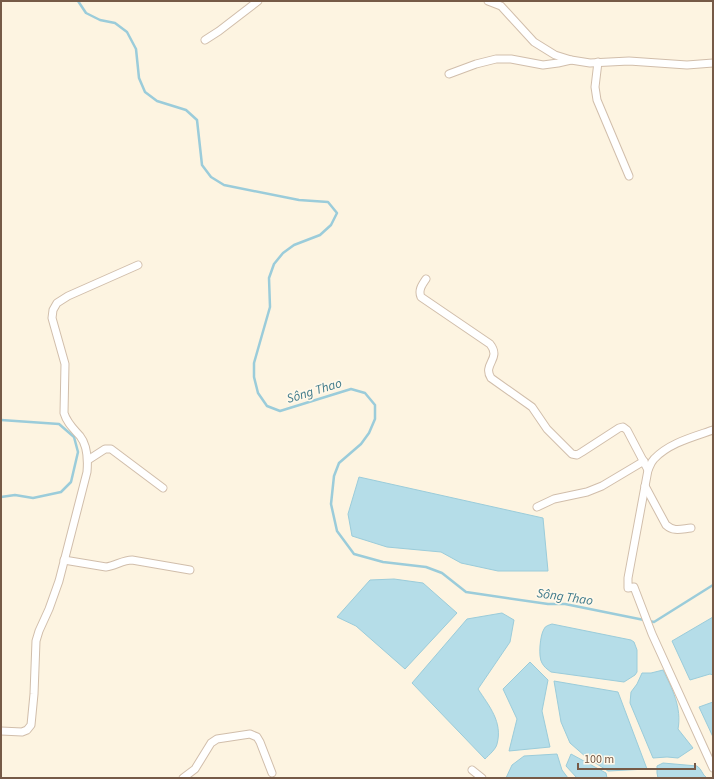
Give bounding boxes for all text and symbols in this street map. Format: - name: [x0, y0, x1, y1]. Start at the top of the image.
- water label: Sông Thao: [285, 374, 344, 408]
- water label: Sông Thao: [536, 584, 594, 610]
- scale bar: [578, 745, 695, 771]
- text: 100 m: [584, 751, 614, 768]

